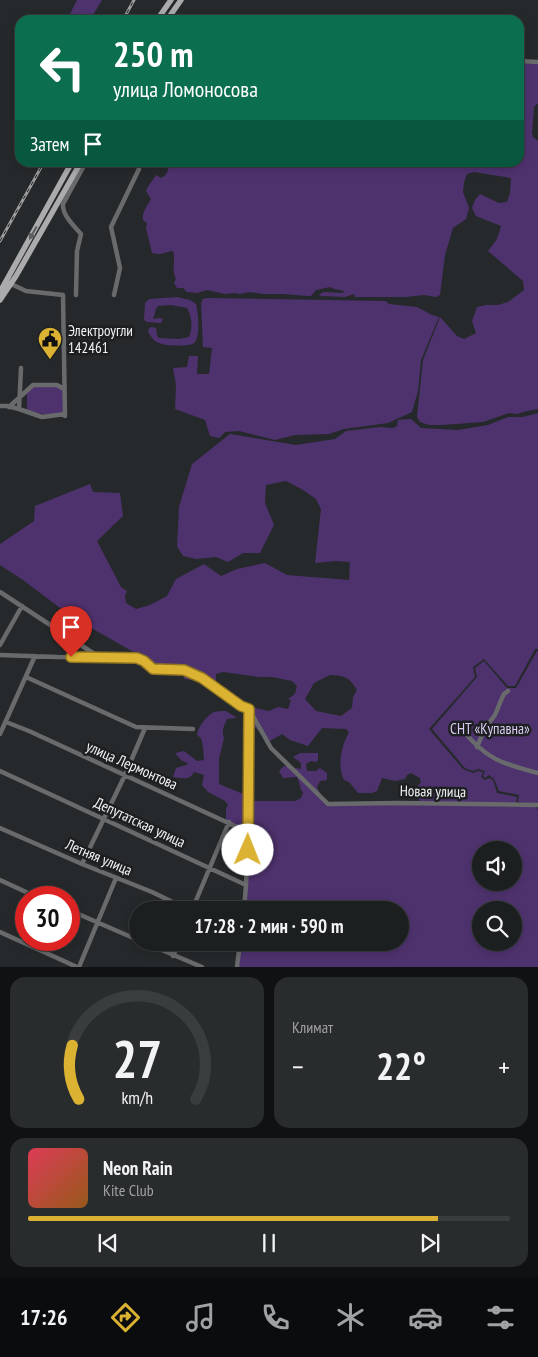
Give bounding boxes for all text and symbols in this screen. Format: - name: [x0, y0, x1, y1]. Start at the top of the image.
- text: 250 m: [113, 31, 194, 77]
- icon: left: [30, 35, 95, 100]
- text: улица Ломоносова: [113, 75, 258, 103]
- icon: arrive: [79, 130, 107, 158]
- text: Затем: [30, 132, 69, 156]
- one-way arrow: [28, 226, 37, 240]
- place label: Электроугли 142461: [68, 321, 133, 357]
- public building icon: Электроугли 142461: [37, 326, 63, 360]
- pin: [50, 606, 92, 657]
- icon: arrive: [57, 613, 85, 641]
- park label: СНТ «Купавна»: [450, 719, 530, 738]
- street label: улица Лермонтова: [83, 736, 181, 794]
- street label: Новая улица: [400, 781, 466, 801]
- street label: Депутатская улица: [91, 793, 189, 851]
- position arrow: [221, 823, 273, 875]
- street label: Летняя улица: [62, 834, 135, 880]
- map controls: [472, 841, 522, 951]
- button: sound: [472, 841, 522, 891]
- speed limit sign: 30: [15, 886, 80, 951]
- button: search: [472, 901, 522, 951]
- text: 17:28 · 2 мин · 590 m: [195, 914, 343, 938]
- text: Климат: [292, 1017, 333, 1037]
- text: 27: [112, 1025, 162, 1092]
- text: 22°: [376, 1041, 426, 1090]
- text: −: [292, 1048, 304, 1085]
- text: +: [498, 1048, 510, 1085]
- text: km/h: [121, 1086, 153, 1109]
- text: Neon Rain: [103, 1156, 172, 1180]
- text: Kite Club: [103, 1180, 154, 1200]
- icon: previous: [94, 1229, 122, 1257]
- icon: pause: [255, 1229, 283, 1257]
- icon: next: [416, 1229, 444, 1257]
- icon: directions: [108, 1300, 143, 1335]
- icon: music: [183, 1300, 218, 1335]
- icon: phone: [258, 1300, 293, 1335]
- icon: climate: [333, 1300, 368, 1335]
- icon: car: [408, 1300, 443, 1335]
- icon: filters: [483, 1300, 518, 1335]
- text: 17:26: [20, 1303, 68, 1331]

